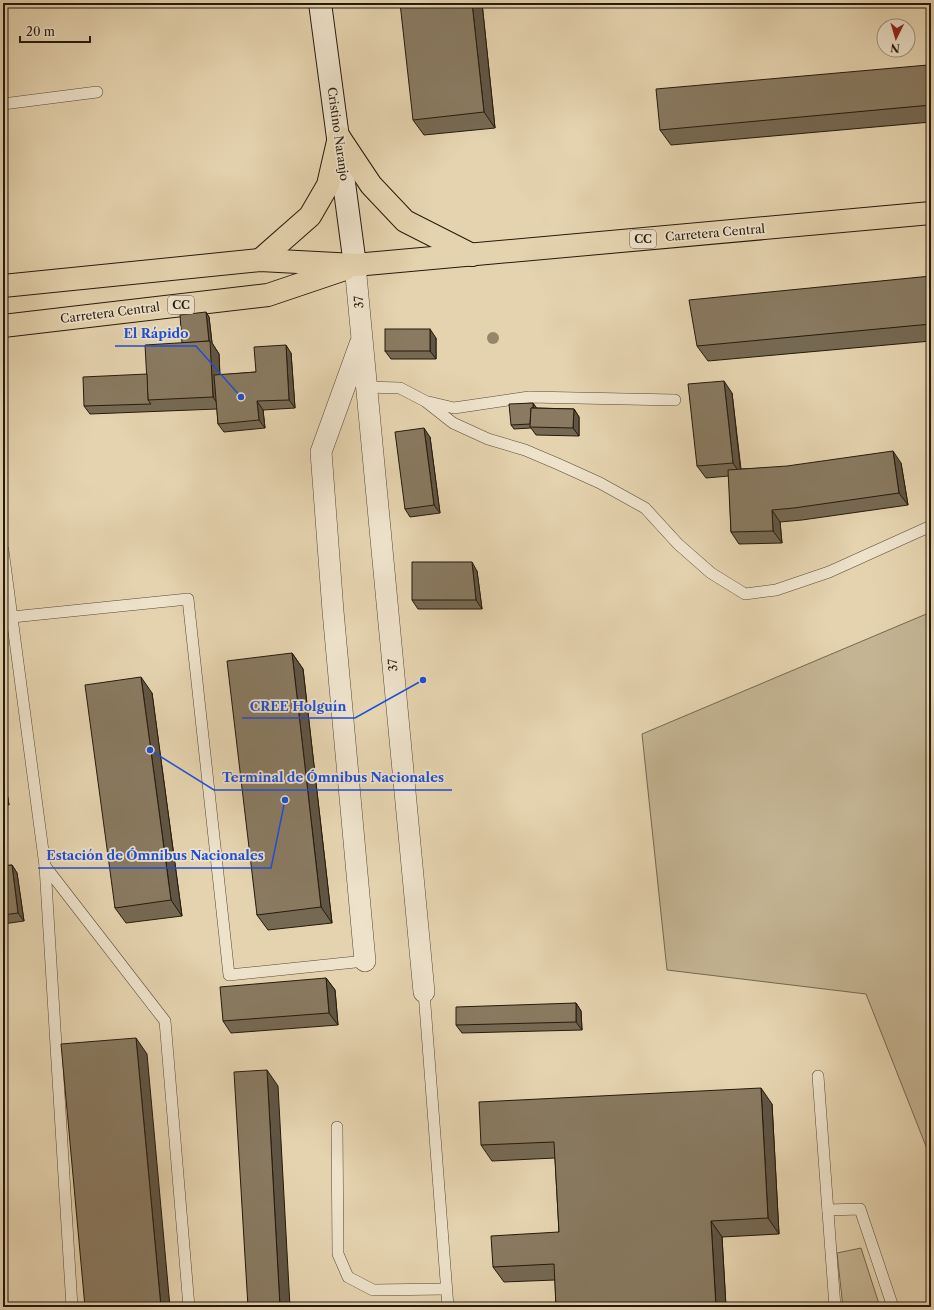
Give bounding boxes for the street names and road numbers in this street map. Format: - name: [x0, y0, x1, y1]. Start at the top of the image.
- street label: Cristino Naranjo: [324, 86, 353, 182]
- street label: Carretera Central: [664, 221, 766, 244]
- road number: CC: [630, 230, 656, 248]
- street label: 37: [350, 295, 367, 309]
- road number: CC: [168, 296, 194, 314]
- street label: Carretera Central: [59, 299, 161, 326]
- street label: 37: [384, 658, 401, 672]

